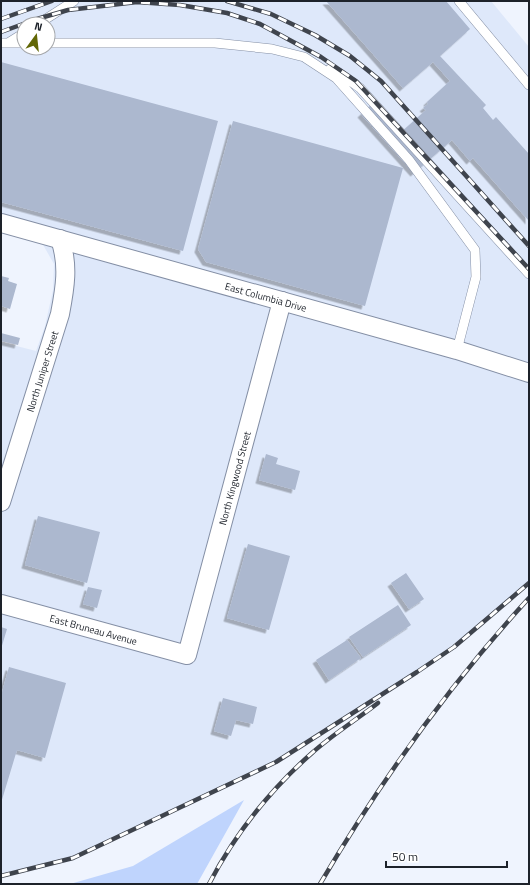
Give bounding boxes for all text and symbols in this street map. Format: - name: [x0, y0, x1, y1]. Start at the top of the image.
- north arrow: [16, 16, 56, 56]
- text: N: [33, 18, 44, 35]
- street label: East Columbia Drive: [223, 279, 308, 316]
- street label: North Juniper Street: [23, 329, 62, 414]
- street label: North Kingwood Street: [215, 429, 255, 527]
- street label: East Bruneau Avenue: [48, 611, 139, 649]
- scale bar: [386, 843, 507, 869]
- text: 50 m: [392, 847, 418, 866]

